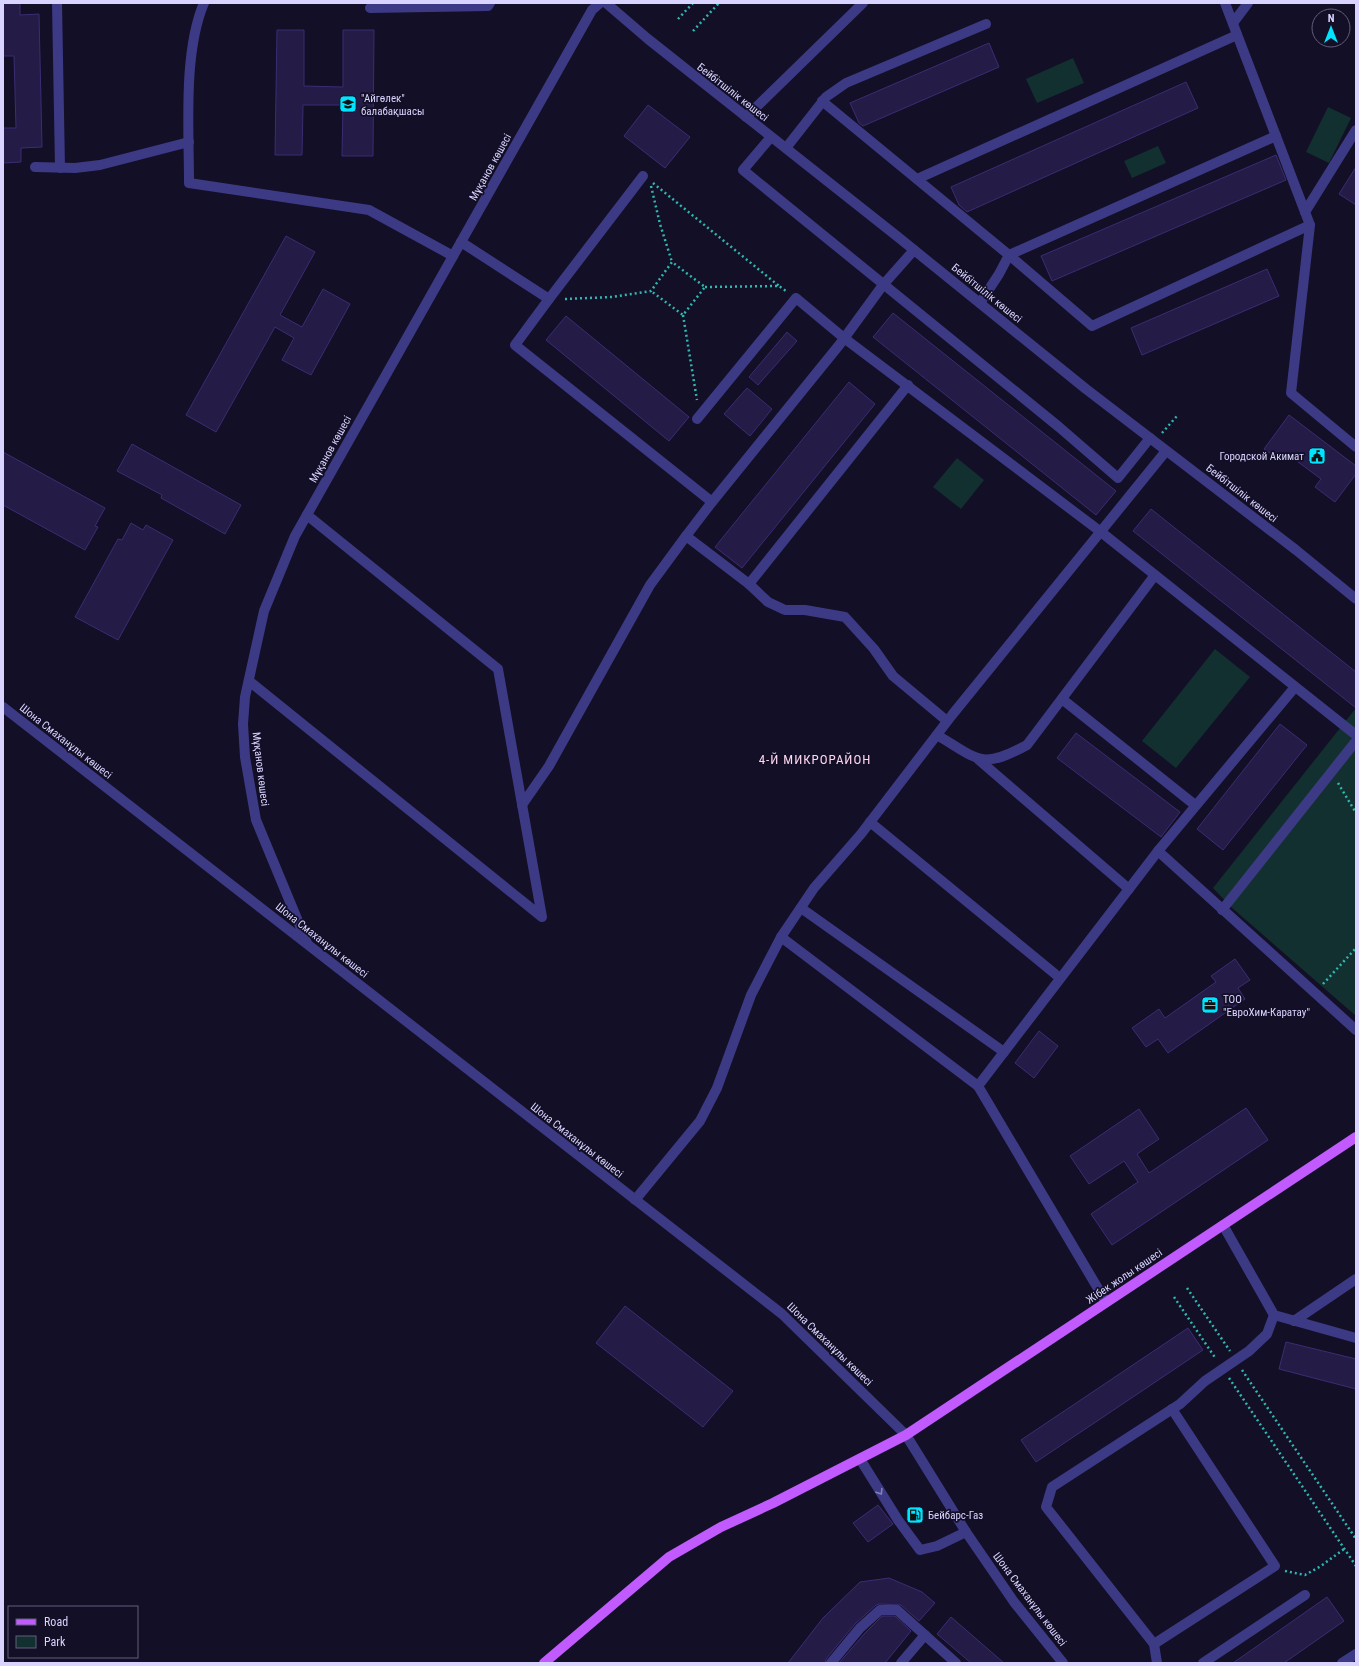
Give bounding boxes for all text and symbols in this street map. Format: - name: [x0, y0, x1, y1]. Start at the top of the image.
- north arrow: [1311, 8, 1351, 48]
- text: N: [1328, 12, 1335, 25]
- street label: Бейбітшілік көшесі: [695, 61, 771, 124]
- place label: "Айгөлек" балабақшасы: [361, 92, 424, 118]
- school or university icon: "Айгөлек" балабақшасы: [338, 94, 358, 114]
- street label: Мұқанов көшесі: [467, 131, 514, 203]
- street label: Бейбітшілік көшесі: [949, 261, 1024, 326]
- street label: Мұқанов көшесі: [307, 413, 354, 485]
- public building icon: Городской Акимат: [1307, 446, 1327, 466]
- place label: Городской Акимат: [1220, 450, 1304, 463]
- street label: Бейбітшілік көшесі: [1204, 462, 1280, 525]
- street label: Шона Смаханұлы көшесі: [17, 701, 115, 782]
- street label: Мұқанов көшесі: [250, 731, 272, 807]
- district label: 4-Й МИКРОРАЙОН: [759, 752, 871, 767]
- street label: Шона Смаханұлы көшесі: [273, 900, 371, 981]
- place label: ТОО "ЕвроХим-Каратау": [1223, 993, 1310, 1019]
- office icon: ТОО "ЕвроХим-Каратау": [1200, 995, 1220, 1015]
- street label: Шона Смаханұлы көшесі: [528, 1100, 626, 1181]
- street label: Жібек жолы көшесі: [1084, 1246, 1165, 1307]
- street label: Шона Смаханұлы көшесі: [784, 1300, 875, 1389]
- one-way arrow: [876, 1488, 883, 1495]
- fuel station icon: Бейбарс-Газ: [905, 1505, 925, 1525]
- place label: Бейбарс-Газ: [928, 1509, 983, 1522]
- street label: Шона Смаханұлы көшесі: [990, 1550, 1069, 1649]
- legend: [8, 1606, 138, 1658]
- text: Road: [44, 1615, 68, 1629]
- text: Park: [44, 1635, 66, 1649]

